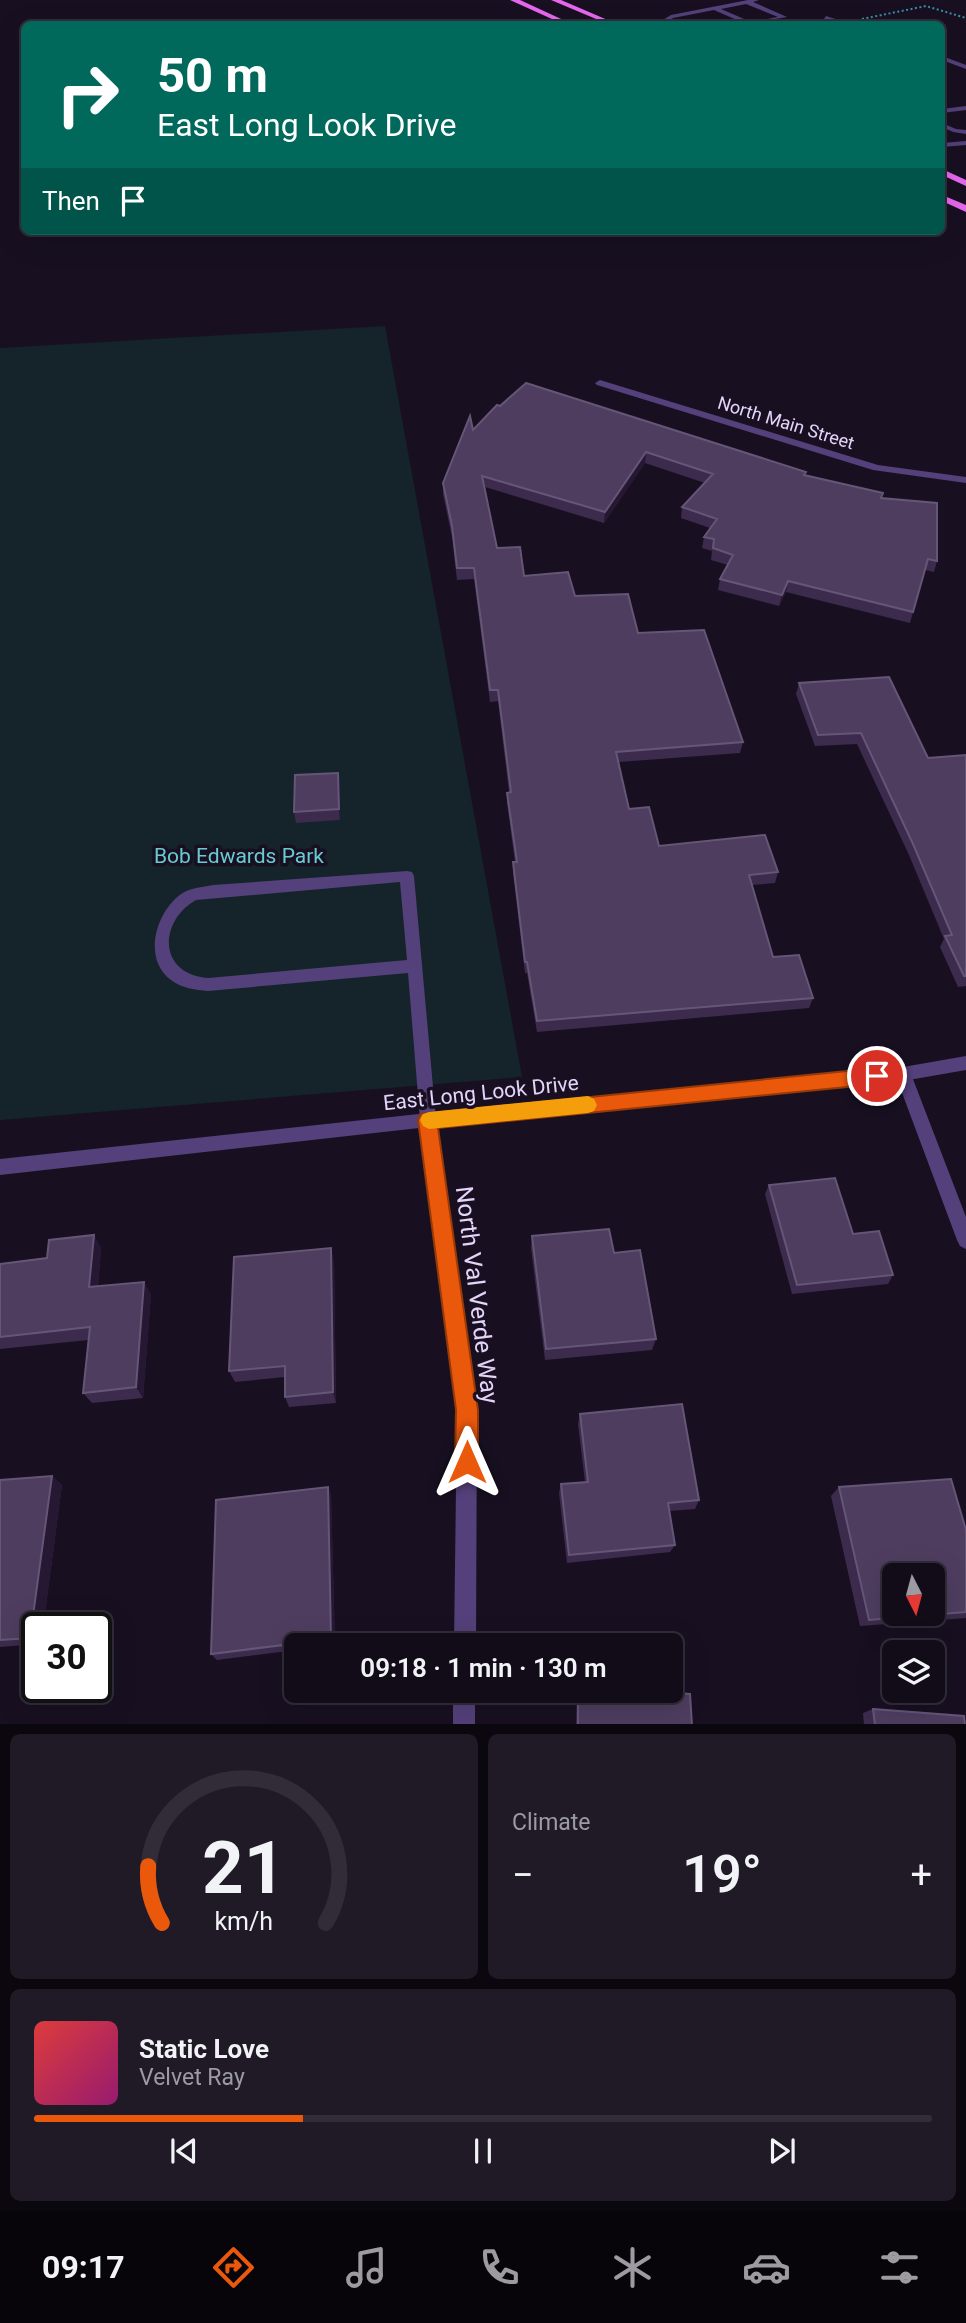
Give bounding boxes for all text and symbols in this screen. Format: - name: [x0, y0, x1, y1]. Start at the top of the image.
- text: 50 m: [157, 47, 268, 104]
- icon: right: [42, 49, 133, 140]
- text: East Long Look Drive: [157, 106, 456, 144]
- icon: arrive: [114, 182, 152, 220]
- text: Then: [42, 186, 100, 216]
- street label: North Main Street: [715, 392, 857, 453]
- park label: Bob Edwards Park: [154, 844, 324, 868]
- pin: [847, 1046, 907, 1106]
- icon: arrive: [858, 1057, 896, 1095]
- street label: East Long Look Drive: [382, 1071, 580, 1115]
- street label: North Val Verde Way: [450, 1185, 504, 1406]
- position arrow: [430, 1425, 504, 1499]
- north arrow: [882, 1563, 945, 1626]
- map controls: [882, 1563, 945, 1703]
- speed limit sign: 30: [21, 1612, 112, 1703]
- button: layers: [882, 1640, 945, 1703]
- text: 09:18 · 1 min · 130 m: [360, 1653, 607, 1683]
- text: Climate: [512, 1809, 591, 1836]
- text: 21: [202, 1825, 286, 1911]
- text: 19°: [682, 1844, 762, 1905]
- text: −: [512, 1853, 534, 1897]
- text: +: [910, 1853, 932, 1897]
- text: km/h: [215, 1906, 273, 1935]
- text: Static Love: [139, 2034, 269, 2064]
- text: Velvet Ray: [139, 2064, 245, 2091]
- icon: previous: [165, 2132, 203, 2170]
- icon: pause: [464, 2132, 502, 2170]
- icon: next: [763, 2132, 801, 2170]
- icon: directions: [209, 2243, 258, 2292]
- icon: music: [342, 2243, 391, 2292]
- icon: phone: [475, 2243, 524, 2292]
- icon: climate: [608, 2243, 657, 2292]
- icon: car: [742, 2243, 791, 2292]
- icon: filters: [875, 2243, 924, 2292]
- text: 09:17: [42, 2248, 125, 2286]

